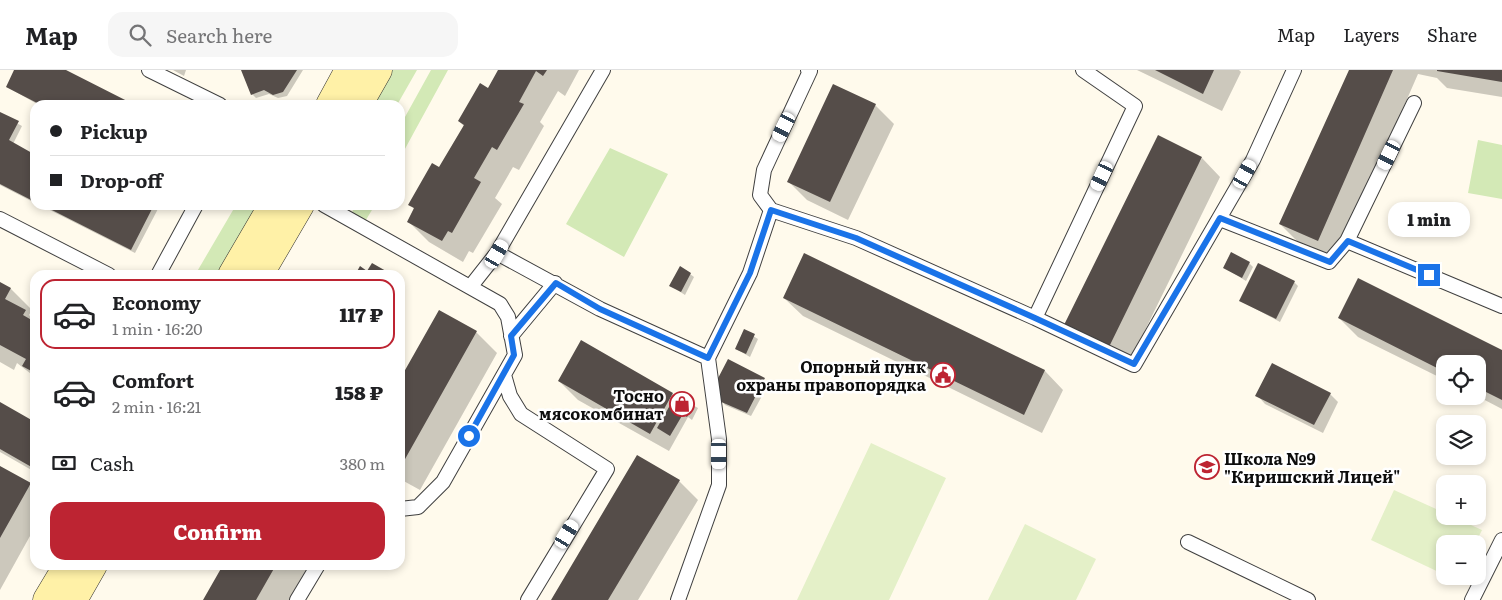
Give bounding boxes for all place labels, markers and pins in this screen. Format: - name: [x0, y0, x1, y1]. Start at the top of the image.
- place label: Опорный пунк охраны правопорядка: [736, 354, 927, 396]
- public building icon: Опорный пунк охраны правопорядка: [930, 362, 956, 388]
- place label: Тосно мясокомбинат: [539, 383, 664, 425]
- shop icon: Тосно мясокомбинат: [669, 391, 695, 417]
- place label: Школа №9 "Киришский Лицей": [1224, 446, 1400, 488]
- school or university icon: Школа №9 "Киришский Лицей": [1194, 454, 1220, 480]

